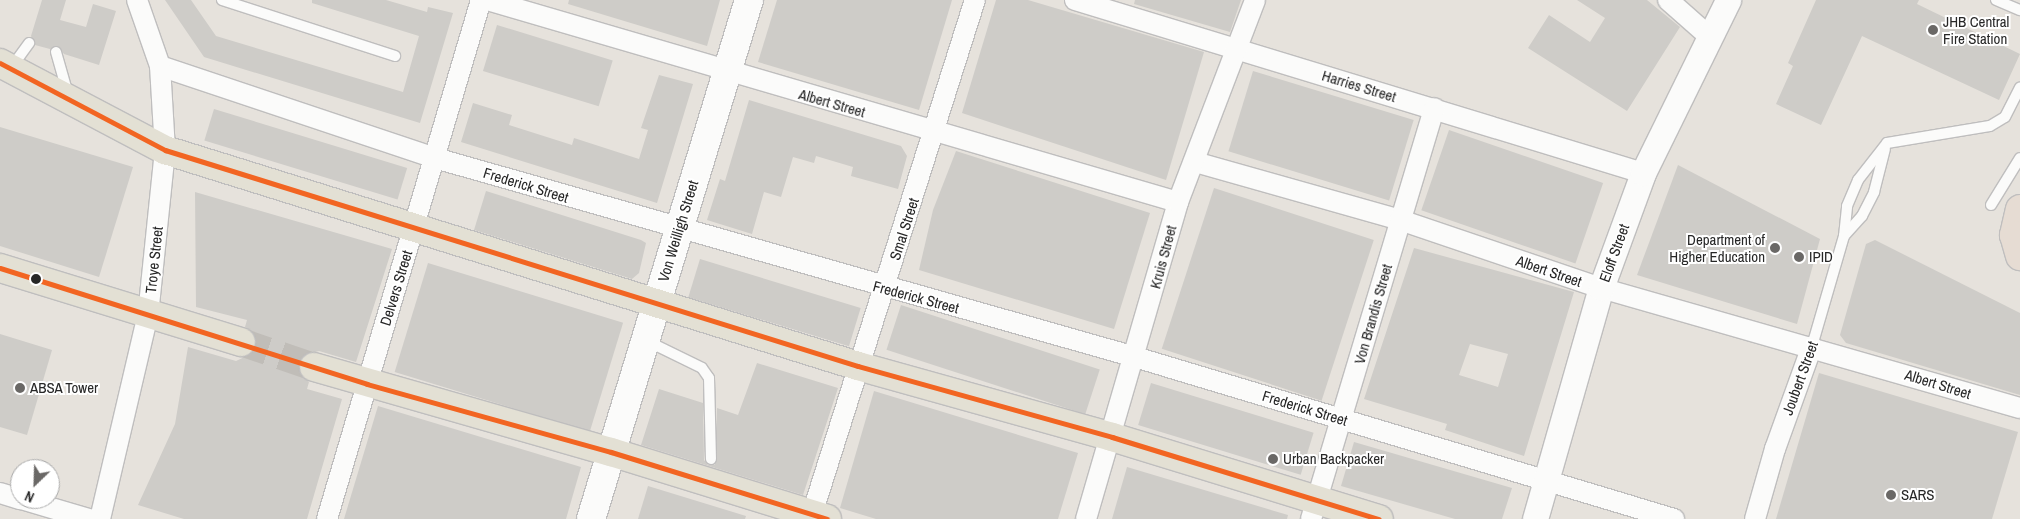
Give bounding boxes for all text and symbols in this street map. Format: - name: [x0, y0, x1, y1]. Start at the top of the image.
- place label: JHB Central Fire Station: [1943, 12, 2009, 47]
- marker: JHB Central Fire Station: [1927, 24, 1939, 36]
- street label: Harries Street: [1320, 66, 1398, 106]
- street label: Albert Street: [797, 85, 867, 121]
- street label: Frederick Street: [481, 164, 571, 206]
- street label: Von Weilligh Street: [654, 178, 702, 284]
- street label: Smal Street: [886, 196, 922, 262]
- street label: Eloff Street: [1595, 221, 1633, 285]
- street label: Kruis Street: [1146, 223, 1180, 291]
- street label: Troye Street: [142, 226, 166, 294]
- place label: Department of Higher Education: [1669, 230, 1765, 265]
- marker: Department of Higher Education: [1769, 242, 1781, 254]
- street label: Delvers Street: [376, 248, 416, 328]
- place label: IPID: [1809, 248, 1833, 266]
- street label: Albert Street: [1514, 251, 1584, 291]
- marker: IPID: [1793, 251, 1805, 263]
- street label: Von Brandis Street: [1350, 262, 1396, 366]
- unlabelled marker: [31, 274, 41, 284]
- street label: Frederick Street: [871, 277, 961, 317]
- street label: Joubert Street: [1778, 339, 1822, 417]
- street label: Albert Street: [1903, 365, 1973, 403]
- place label: ABSA Tower: [30, 379, 99, 397]
- marker: ABSA Tower: [14, 382, 26, 394]
- street label: Frederick Street: [1260, 387, 1350, 429]
- place label: Urban Backpacker: [1283, 450, 1384, 468]
- marker: Urban Backpacker: [1267, 453, 1279, 465]
- north arrow: [10, 459, 60, 509]
- place label: SARS: [1901, 486, 1934, 504]
- text: N: [22, 487, 37, 507]
- marker: SARS: [1885, 489, 1897, 501]

